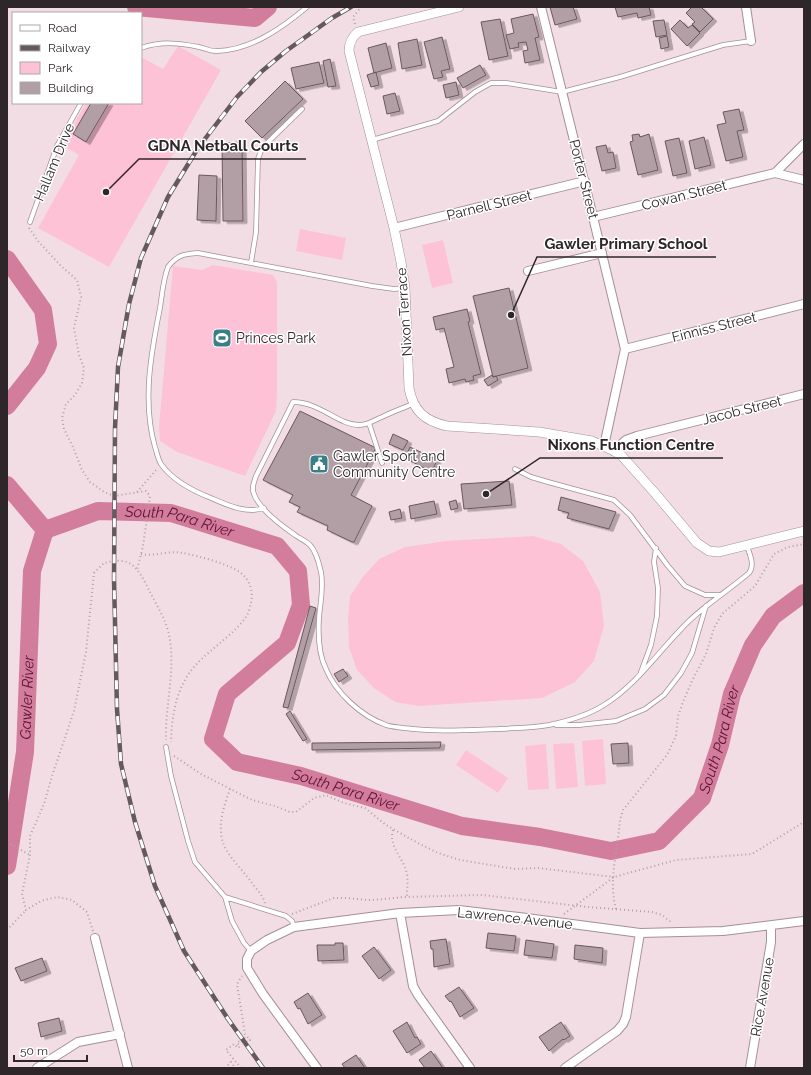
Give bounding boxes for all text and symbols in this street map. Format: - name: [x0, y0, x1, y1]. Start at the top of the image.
- legend: [12, 12, 142, 104]
- text: Road: [48, 21, 77, 35]
- text: Railway: [48, 41, 91, 55]
- text: Park: [48, 61, 73, 75]
- text: Building: [48, 81, 94, 95]
- street label: Hallam Drive: [30, 121, 78, 203]
- callout: GDNA Netball Courts: [139, 132, 306, 159]
- text: GDNA Netball Courts: [148, 137, 298, 155]
- street label: Porter Street: [566, 137, 602, 221]
- street label: Cowan Street: [640, 177, 728, 213]
- street label: Parnell Street: [445, 187, 533, 223]
- callout: Gawler Primary School: [537, 230, 716, 257]
- text: Gawler Primary School: [544, 235, 708, 253]
- street label: Nixon Terrace: [393, 267, 415, 357]
- street label: Finniss Street: [670, 309, 758, 345]
- sports icon: Princes Park: [211, 327, 233, 349]
- place label: Princes Park: [236, 330, 316, 346]
- street label: Jacob Street: [701, 392, 784, 428]
- callout: Nixons Function Centre: [540, 431, 723, 458]
- text: Nixons Function Centre: [547, 436, 715, 454]
- place label: Gawler Sport and Community Centre: [333, 448, 455, 480]
- public building icon: Gawler Sport and Community Centre: [308, 453, 330, 475]
- water label: South Para River: [124, 503, 237, 541]
- water label: Gawler River: [16, 654, 38, 740]
- water label: South Para River: [695, 682, 744, 797]
- water label: South Para River: [289, 765, 402, 815]
- street label: Lawrence Avenue: [456, 904, 574, 932]
- street label: Rice Avenue: [747, 956, 777, 1038]
- scale bar: [14, 1037, 87, 1063]
- text: 50 m: [20, 1044, 48, 1058]

